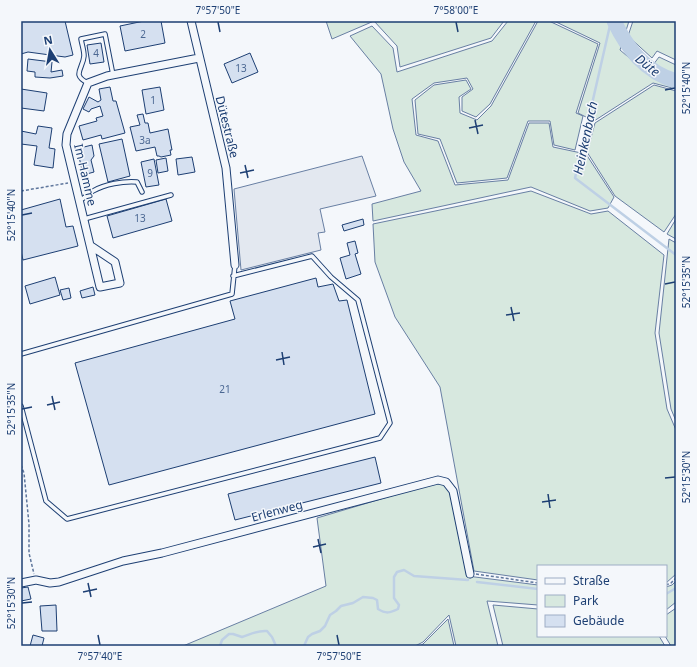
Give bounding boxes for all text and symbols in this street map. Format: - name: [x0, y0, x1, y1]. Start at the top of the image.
- text: 7°57'50"E: [196, 3, 240, 17]
- text: 7°58'00"E: [434, 3, 478, 17]
- house number: 2: [140, 27, 146, 41]
- north arrow: [30, 30, 70, 70]
- text: N: [42, 31, 54, 48]
- house number: 4: [93, 46, 99, 60]
- water label: Düte: [632, 50, 665, 81]
- house number: 13: [235, 61, 247, 75]
- text: 52°15'40"N: [679, 62, 693, 114]
- house number: 1: [150, 93, 156, 107]
- street label: Dütestraße: [212, 94, 243, 160]
- water label: Heinkenbach: [568, 100, 602, 176]
- house number: 3a: [139, 133, 151, 147]
- street label: Im Hamme: [70, 142, 101, 208]
- house number: 9: [147, 166, 153, 180]
- text: 52°15'40"N: [4, 189, 18, 241]
- house number: 13: [134, 211, 146, 225]
- text: 52°15'35"N: [679, 256, 693, 308]
- house number: 21: [219, 382, 231, 396]
- text: 52°15'35"N: [4, 383, 18, 435]
- text: 52°15'30"N: [679, 451, 693, 503]
- street label: Erlenweg: [249, 496, 304, 526]
- legend: [537, 565, 667, 637]
- text: Straße: [573, 572, 610, 589]
- text: 52°15'30"N: [4, 577, 18, 629]
- text: Park: [573, 592, 599, 609]
- text: Gebäude: [573, 612, 624, 629]
- text: 7°57'40"E: [78, 649, 122, 663]
- text: 7°57'50"E: [317, 649, 361, 663]

